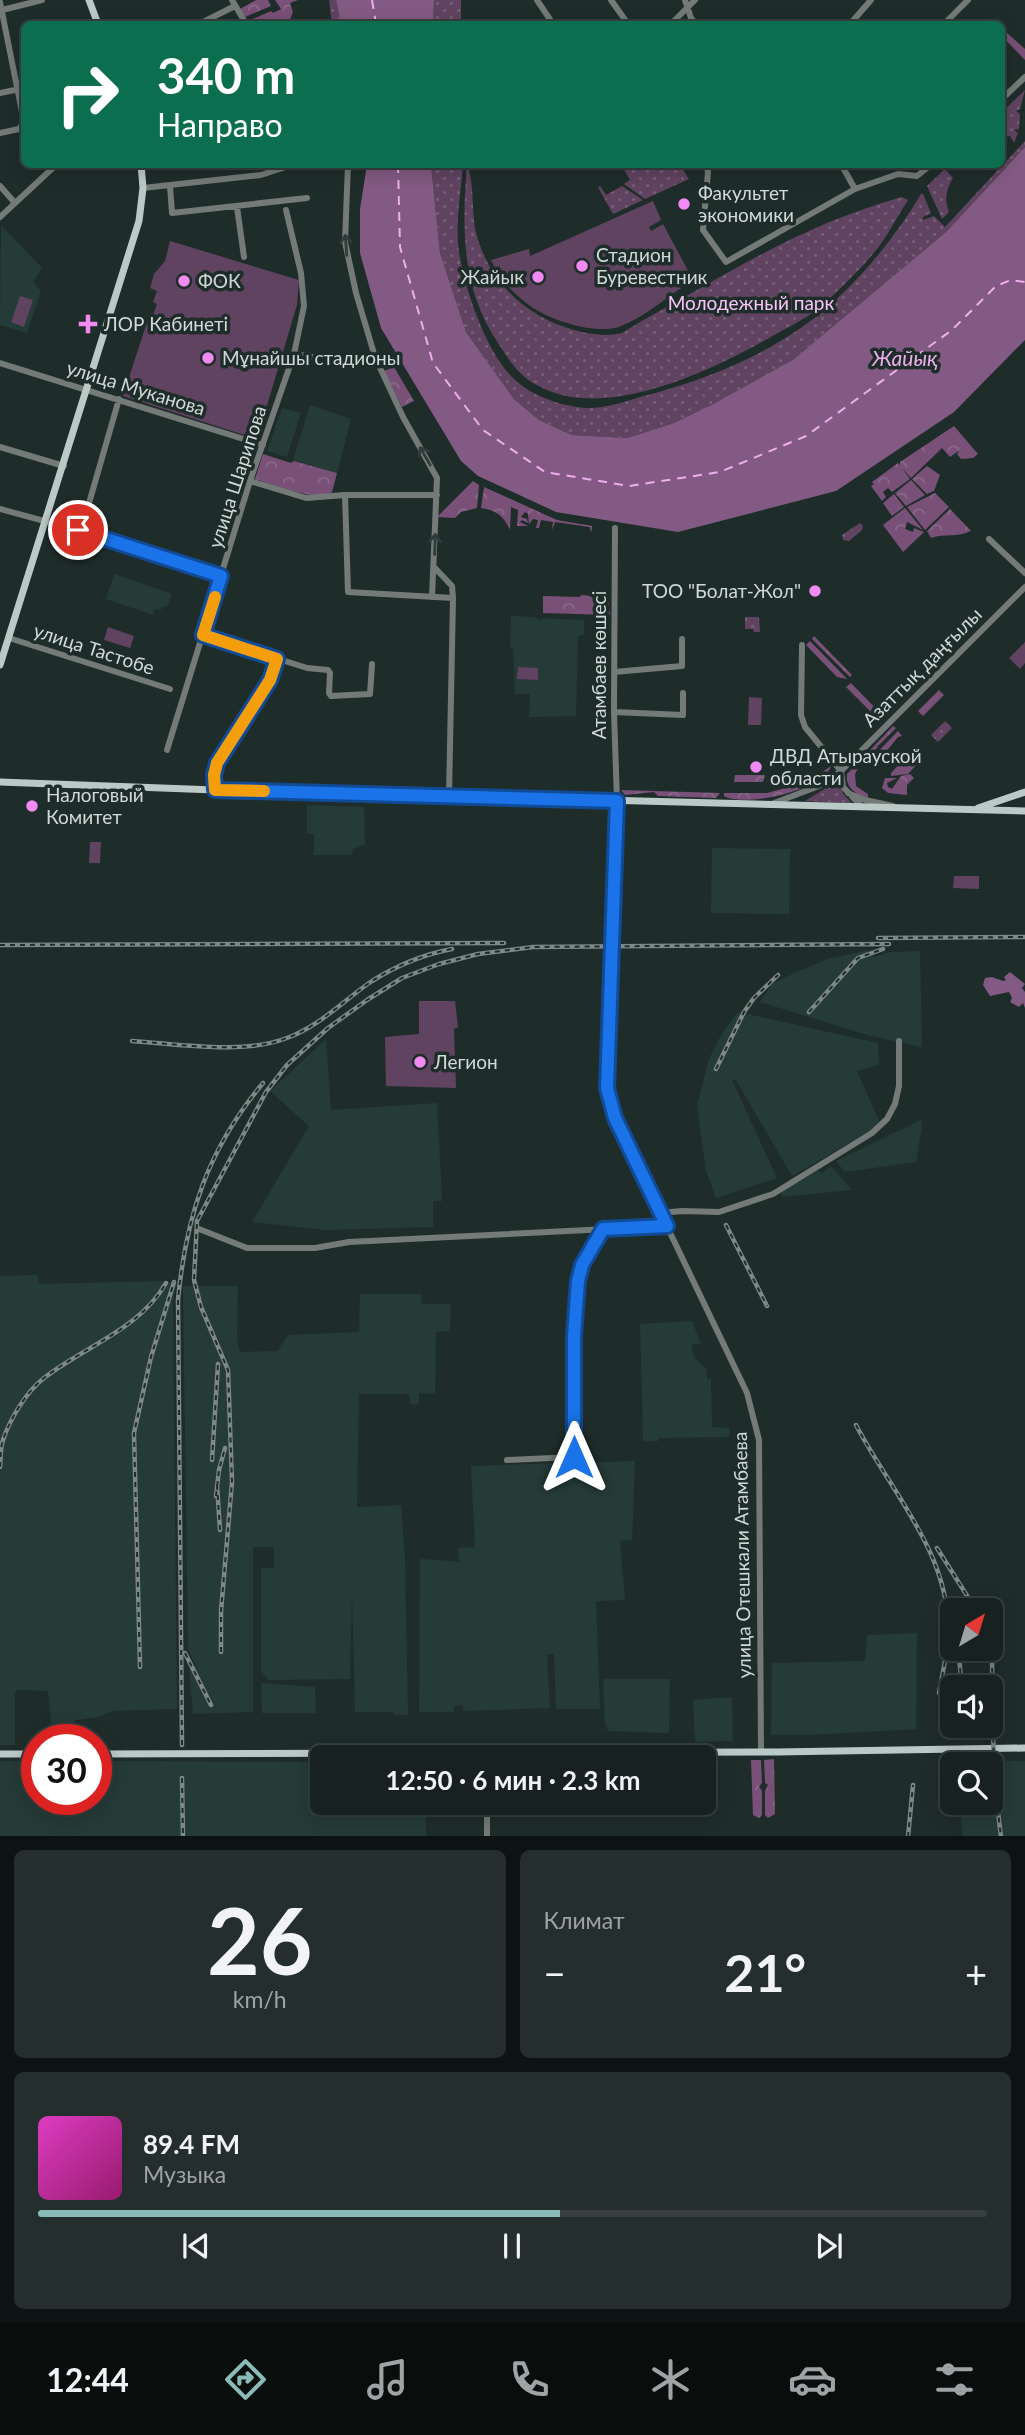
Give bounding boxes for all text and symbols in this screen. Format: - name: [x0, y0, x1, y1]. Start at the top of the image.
- text: 340 m: [157, 46, 295, 104]
- icon: right: [42, 49, 133, 140]
- text: Направо: [157, 105, 283, 144]
- place label: Факультет экономики: [698, 181, 794, 226]
- marker: Факультет экономики: [676, 196, 692, 212]
- one-way arrow: [339, 234, 352, 257]
- place label: Стадион Буревестник: [596, 243, 708, 288]
- marker: Стадион Буревестник: [574, 258, 590, 274]
- place label: Жайык: [461, 265, 524, 288]
- place label: ФОК: [198, 269, 241, 292]
- marker: Жайык: [530, 269, 546, 285]
- marker: ФОК: [176, 273, 192, 289]
- park label: Молодежный парк: [668, 291, 835, 314]
- place label: ЛОР Кабинетi: [103, 312, 228, 335]
- marker: ЛОР Кабинетi: [78, 314, 98, 334]
- water label: Жайық: [871, 345, 938, 370]
- place label: Мұнайшы стадионы: [222, 346, 400, 369]
- marker: Мұнайшы стадионы: [200, 350, 216, 366]
- street label: улица Муканова: [64, 356, 208, 420]
- street label: улица Шарипова: [203, 403, 270, 551]
- one-way arrow: [418, 447, 432, 467]
- pin: [48, 500, 108, 560]
- icon: arrive: [59, 511, 97, 549]
- one-way arrow: [429, 533, 442, 556]
- place label: ТОО "Болат-Жол": [642, 579, 801, 602]
- marker: ТОО "Болат-Жол": [807, 583, 823, 599]
- street label: Атамбаев көшесі: [587, 591, 610, 739]
- street label: Азаттық даңғылы: [857, 602, 986, 731]
- street label: улица Тастобе: [31, 618, 157, 679]
- place label: ДВД Атырауской области: [770, 744, 922, 789]
- marker: ДВД Атырауской области: [748, 759, 764, 775]
- place label: Налоговый Комитет: [46, 783, 144, 828]
- marker: Налоговый Комитет: [24, 798, 40, 814]
- place label: Легион: [433, 1050, 498, 1073]
- marker: Легион: [412, 1054, 428, 1070]
- position arrow: [537, 1420, 611, 1494]
- street label: улица Отешкали Атамбаева: [728, 1432, 755, 1678]
- north arrow: [940, 1598, 1003, 1661]
- map controls: [940, 1598, 1003, 1815]
- button: sound: [940, 1675, 1003, 1738]
- speed limit sign: 30: [21, 1724, 112, 1815]
- button: search: [940, 1752, 1003, 1815]
- text: 12:50 · 6 мин · 2.3 km: [386, 1764, 640, 1796]
- text: 26: [207, 1885, 313, 1994]
- text: Климат: [544, 1906, 625, 1934]
- text: 21°: [724, 1941, 806, 2003]
- text: −: [544, 1950, 566, 1996]
- text: +: [965, 1950, 987, 1996]
- text: km/h: [233, 1985, 287, 2013]
- text: 89.4 FM: [143, 2128, 240, 2160]
- text: Музыка: [143, 2160, 226, 2188]
- icon: previous: [177, 2227, 215, 2265]
- icon: pause: [493, 2227, 531, 2265]
- icon: next: [810, 2227, 848, 2265]
- icon: directions: [221, 2355, 270, 2404]
- icon: music: [363, 2355, 412, 2404]
- icon: phone: [505, 2355, 554, 2404]
- icon: climate: [646, 2355, 695, 2404]
- icon: car: [788, 2355, 837, 2404]
- icon: filters: [930, 2355, 979, 2404]
- text: 12:44: [46, 2360, 129, 2399]

